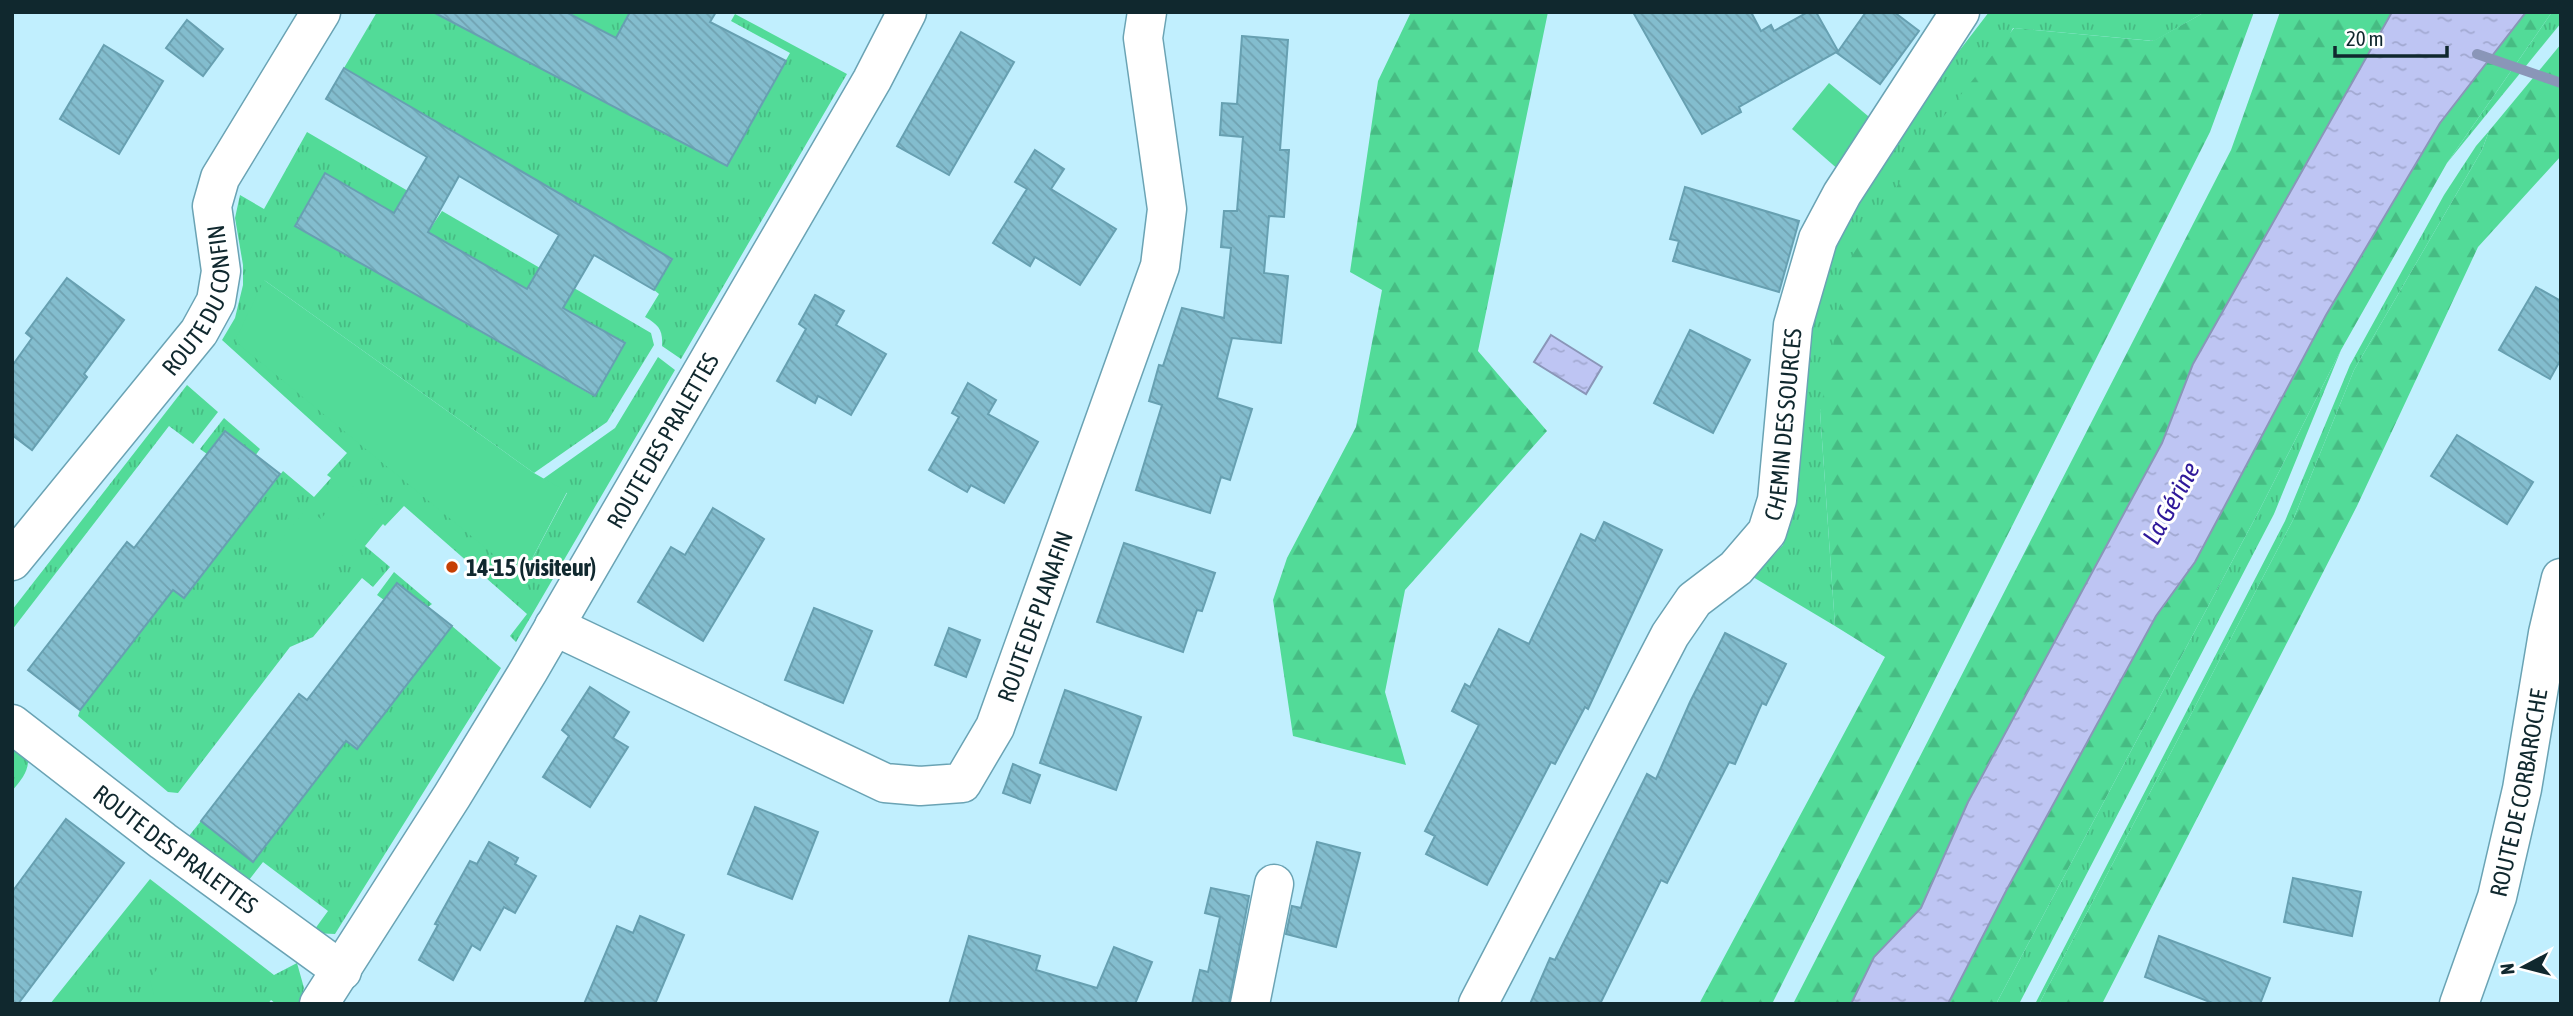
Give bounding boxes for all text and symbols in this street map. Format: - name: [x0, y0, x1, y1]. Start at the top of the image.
- scale bar: [2335, 14, 2447, 58]
- text: 20 m: [2346, 26, 2384, 50]
- street label: ROUTE DU CONFIN: [156, 223, 235, 380]
- street label: CHEMIN DES SOURCES: [1758, 327, 1806, 524]
- street label: ROUTE DES PRALETTES: [601, 348, 724, 533]
- water label: La Gérine: [2136, 457, 2206, 549]
- street label: ROUTE DE PLANAFIN: [992, 527, 1078, 706]
- place label: 14-15 (visiteur): [466, 554, 596, 581]
- marker: 14-15 (visiteur): [444, 559, 460, 575]
- street label: ROUTE DE CORBAROCHE: [2484, 687, 2552, 899]
- street label: ROUTE DES PRALETTES: [88, 779, 263, 919]
- north arrow: [2489, 932, 2559, 1002]
- text: N: [2496, 962, 2519, 976]

